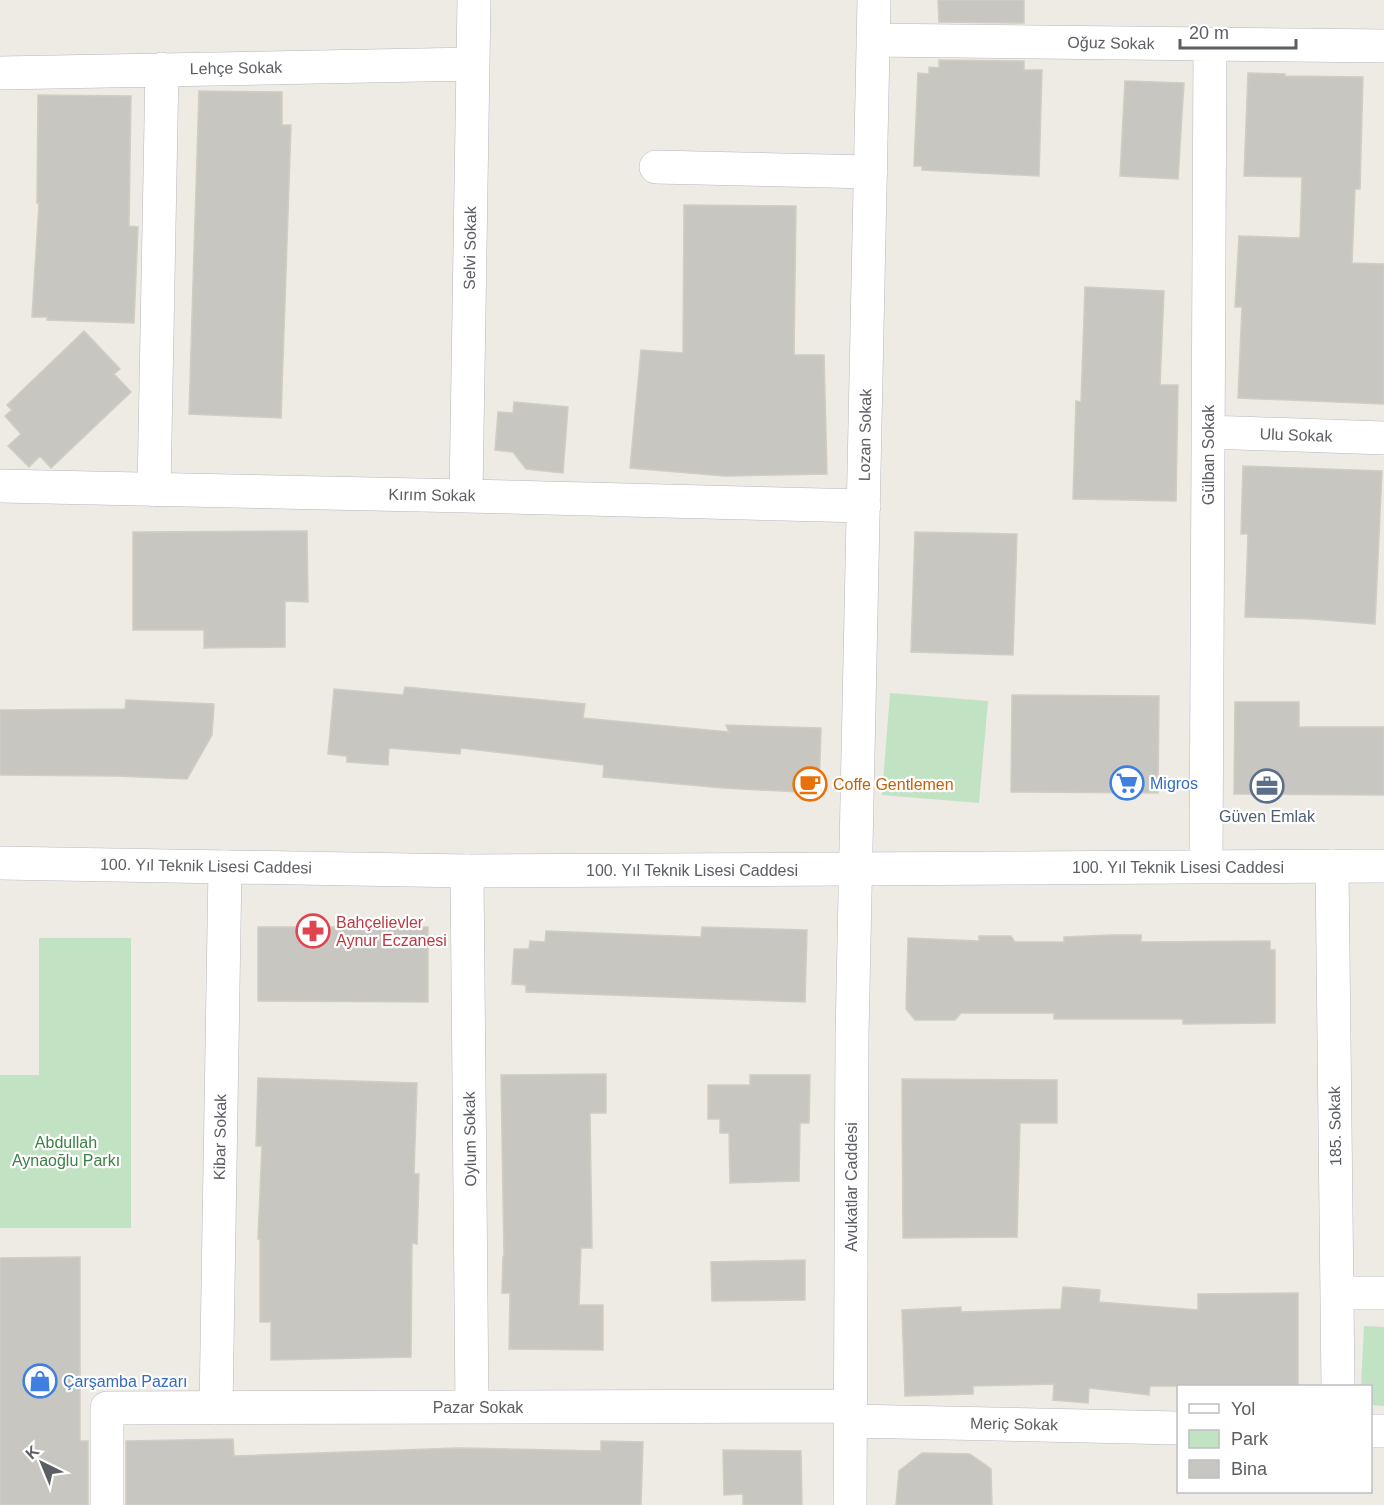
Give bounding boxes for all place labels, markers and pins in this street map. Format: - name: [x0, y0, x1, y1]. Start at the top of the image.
- supermarket icon: Migros: [1109, 765, 1145, 801]
- cafe icon: Coffe Gentlemen: [792, 766, 828, 802]
- office icon: Güven Emlak: [1249, 768, 1285, 804]
- place label: Migros: [1150, 775, 1198, 792]
- place label: Coffe Gentlemen: [833, 776, 954, 793]
- place label: Güven Emlak: [1219, 808, 1316, 825]
- pharmacy icon: Bahçelievler Aynur Eczanesi: [295, 913, 331, 949]
- place label: Bahçelievler Aynur Eczanesi: [336, 914, 447, 949]
- shop icon: Çarşamba Pazarı: [22, 1363, 58, 1399]
- place label: Çarşamba Pazarı: [63, 1373, 188, 1390]

